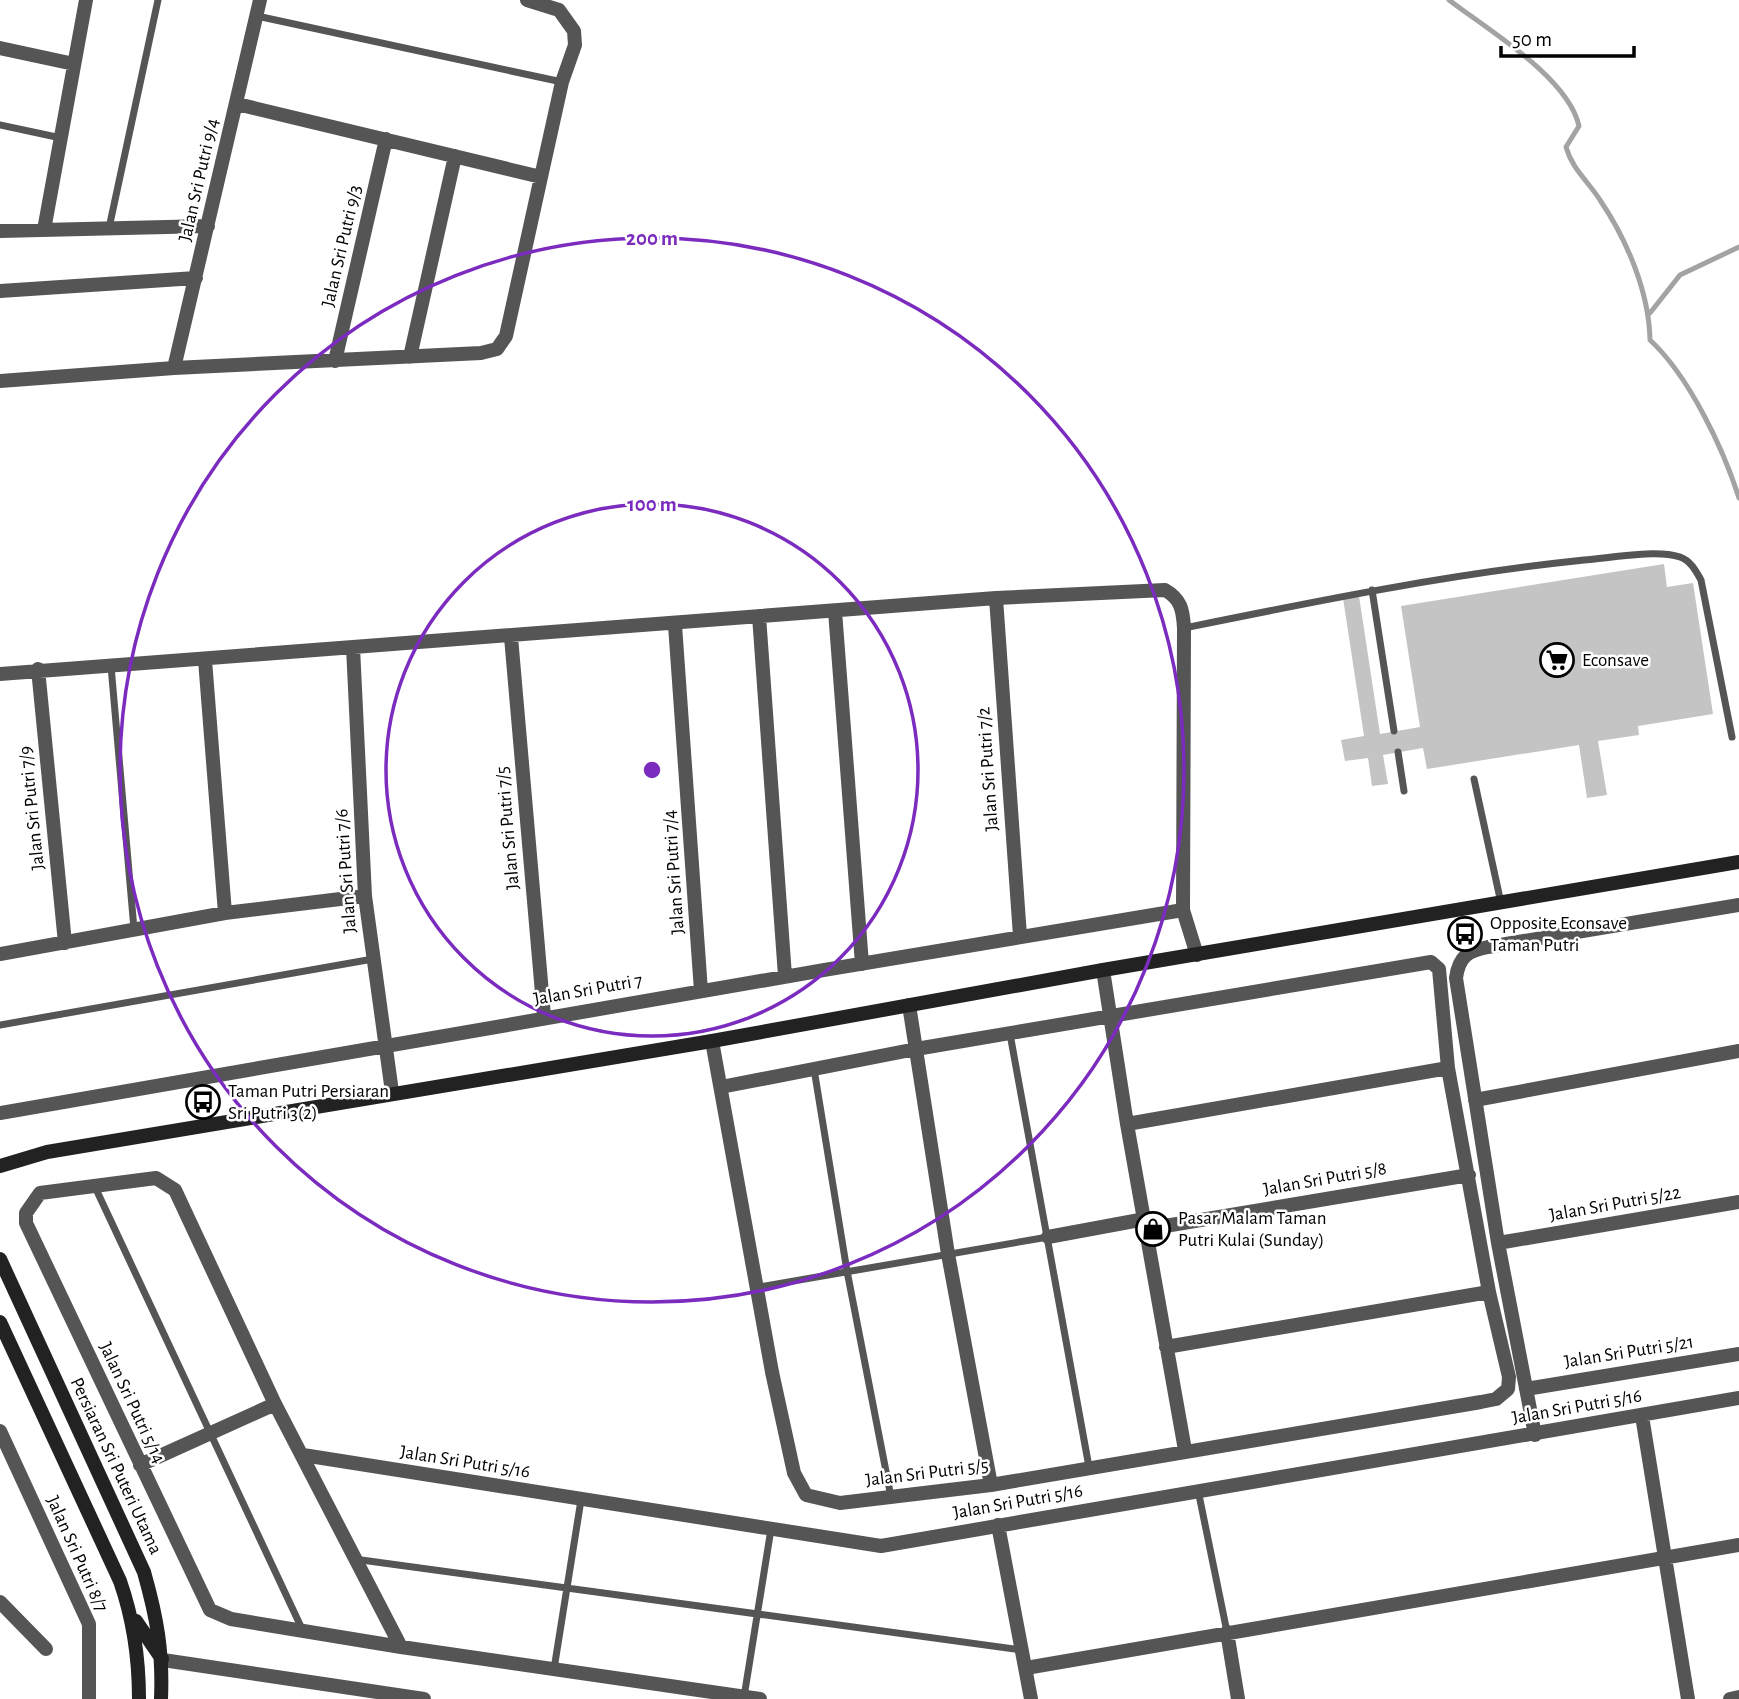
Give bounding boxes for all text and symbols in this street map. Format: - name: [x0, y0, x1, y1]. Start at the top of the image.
- scale bar: [1501, 14, 1634, 58]
- text: 50 m: [1512, 29, 1552, 50]
- street label: Jalan Sri Putri 9/4: [176, 117, 222, 243]
- street label: Jalan Sri Putri 9/3: [319, 183, 365, 309]
- text: 200 m: [626, 228, 678, 249]
- text: 100 m: [627, 494, 677, 515]
- supermarket icon: Econsave: [1538, 641, 1576, 679]
- place label: Econsave: [1582, 651, 1649, 670]
- street label: Jalan Sri Putri 7/2: [974, 706, 1002, 832]
- street label: Jalan Sri Putri 7/9: [16, 745, 48, 871]
- centre of rings: [640, 758, 664, 782]
- street label: Jalan Sri Putri 7/5: [493, 765, 523, 890]
- street label: Jalan Sri Putri 7/6: [332, 808, 360, 934]
- street label: Jalan Sri Putri 7/4: [660, 809, 688, 935]
- place label: Opposite Econsave Taman Putri: [1490, 914, 1627, 955]
- bus stop icon: Opposite Econsave Taman Putri: [1446, 915, 1484, 953]
- street label: Jalan Sri Putri 7: [532, 971, 644, 1009]
- place label: Taman Putri Persiaran Sri Putri 3(2): [228, 1082, 389, 1123]
- bus stop icon: Taman Putri Persiaran Sri Putri 3(2): [184, 1083, 222, 1121]
- street label: Jalan Sri Putri 5/8: [1262, 1159, 1388, 1199]
- street label: Jalan Sri Putri 5/22: [1548, 1183, 1683, 1225]
- place label: Pasar Malam Taman Putri Kulai (Sunday): [1178, 1209, 1327, 1250]
- shop icon: Pasar Malam Taman Putri Kulai (Sunday): [1134, 1210, 1172, 1248]
- street label: Jalan Sri Putri 5/21: [1563, 1332, 1695, 1372]
- street label: Jalan Sri Putri 5/14: [96, 1339, 168, 1467]
- street label: Persiaran Sri Puteri Utama: [67, 1375, 165, 1557]
- street label: Jalan Sri Putri 5/16: [1511, 1386, 1643, 1428]
- street label: Jalan Sri Putri 5/16: [399, 1442, 531, 1482]
- street label: Jalan Sri Putri 5/5: [864, 1456, 990, 1490]
- street label: Jalan Sri Putri 5/16: [952, 1481, 1084, 1523]
- street label: Jalan Sri Putri 8/7: [43, 1493, 111, 1615]

